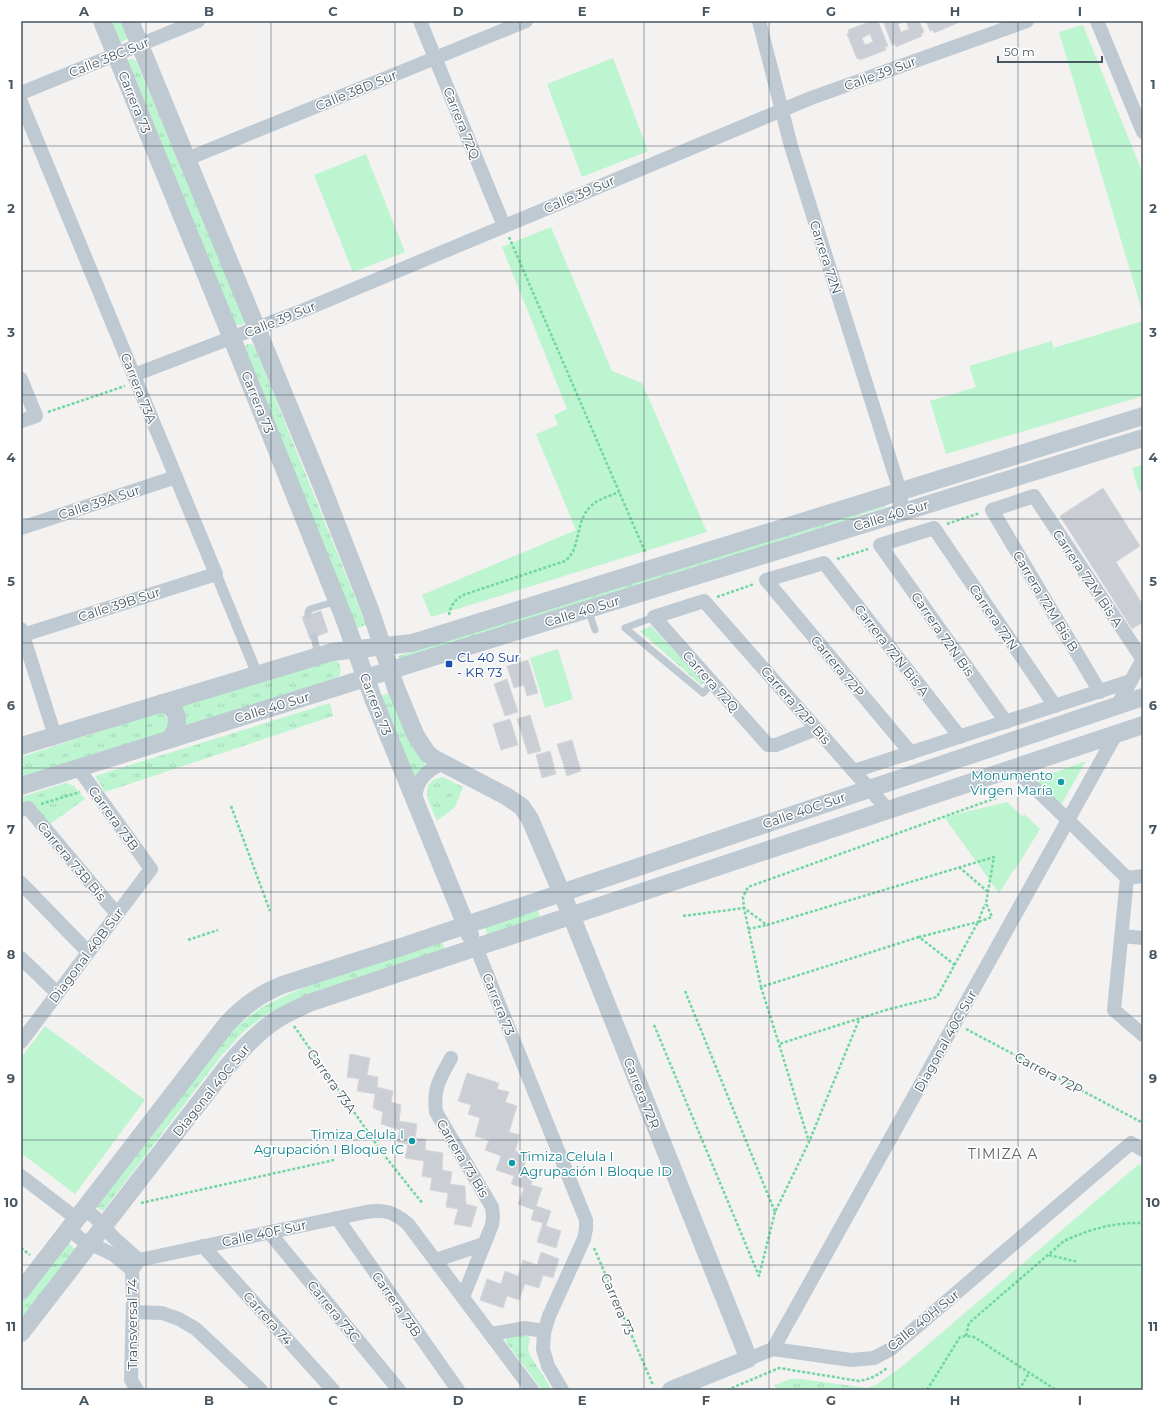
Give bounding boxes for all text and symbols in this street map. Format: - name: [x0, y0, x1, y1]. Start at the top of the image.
- text: A: [78, 3, 90, 19]
- text: B: [204, 3, 214, 19]
- text: C: [328, 3, 338, 19]
- text: D: [453, 3, 464, 19]
- text: E: [578, 3, 587, 19]
- text: F: [702, 3, 710, 19]
- text: G: [826, 3, 836, 19]
- text: H: [950, 3, 960, 19]
- text: I: [1078, 3, 1082, 19]
- street label: Calle 38C Sur: [66, 34, 152, 80]
- scale bar: [998, 38, 1102, 64]
- text: 50 m: [1004, 44, 1035, 59]
- street label: Calle 39 Sur: [842, 53, 918, 93]
- street label: Calle 38D Sur: [313, 66, 399, 114]
- street label: Carrera 73: [115, 69, 155, 135]
- text: 1: [8, 76, 14, 92]
- text: 1: [1150, 76, 1156, 92]
- street label: Carrera 72Q: [440, 85, 484, 162]
- street label: Calle 39 Sur: [541, 172, 617, 216]
- text: 2: [7, 200, 15, 216]
- text: 2: [1149, 200, 1157, 216]
- street label: Carrera 72N: [807, 218, 845, 296]
- street label: Calle 39 Sur: [242, 297, 318, 341]
- text: 3: [6, 324, 15, 340]
- text: 3: [1148, 324, 1157, 340]
- street label: Carrera 73A: [118, 350, 161, 426]
- street label: Carrera 73: [238, 369, 278, 435]
- text: 4: [7, 449, 16, 465]
- text: 4: [1149, 449, 1158, 465]
- street label: Calle 39A Sur: [56, 481, 142, 523]
- street label: Calle 40 Sur: [852, 496, 930, 534]
- street label: Carrera 72M Bis A: [1050, 526, 1127, 630]
- street label: Carrera 72M Bis B: [1010, 548, 1082, 654]
- text: 5: [7, 573, 15, 589]
- text: 5: [1149, 573, 1157, 589]
- street label: Carrera 72N: [966, 581, 1022, 653]
- street label: Calle 39B Sur: [76, 583, 162, 625]
- street label: Carrera 72N Bis: [908, 589, 978, 679]
- street label: Calle 40 Sur: [543, 592, 621, 630]
- street label: Carrera 72N Bis A: [851, 601, 933, 700]
- street label: Carrera 72P: [808, 632, 868, 700]
- street label: Carrera 72Q: [679, 647, 743, 715]
- place label: CL 40 Sur - KR 73: [457, 649, 520, 680]
- marker: CL 40 Sur - KR 73: [444, 659, 454, 669]
- street label: Carrera 72P Bis: [758, 663, 834, 747]
- street label: Carrera 73: [357, 671, 395, 737]
- street label: Calle 40 Sur: [233, 688, 311, 726]
- text: 6: [7, 697, 16, 713]
- text: 6: [1149, 697, 1158, 713]
- place label: Monumento Virgen María: [970, 767, 1053, 798]
- marker: Monumento Virgen María: [1056, 777, 1066, 787]
- street label: Carrera 73B: [85, 783, 143, 853]
- street label: Calle 40C Sur: [760, 788, 848, 832]
- street label: Carrera 73B Bis: [34, 818, 110, 904]
- text: 7: [7, 821, 15, 837]
- text: 7: [1149, 821, 1157, 837]
- street label: Diagonal 40B Sur: [45, 904, 127, 1006]
- text: 8: [7, 946, 16, 962]
- text: 8: [1149, 946, 1158, 962]
- street label: Carrera 73: [479, 971, 519, 1037]
- street label: Diagonal 40C Sur: [910, 987, 980, 1095]
- street label: Diagonal 40C Sur: [169, 1041, 253, 1139]
- street label: Carrera 73A: [304, 1046, 360, 1117]
- street label: Carrera 72P: [1012, 1048, 1086, 1098]
- street label: Carrera 72R: [621, 1055, 663, 1131]
- text: 9: [7, 1070, 15, 1086]
- text: 9: [1149, 1070, 1157, 1086]
- street label: Carrera 73 Bis: [433, 1116, 493, 1200]
- place label: Timiza Celula I Agrupación I Bloque IC: [254, 1126, 404, 1157]
- marker: Timiza Celula I Agrupación I Bloque IC: [407, 1136, 417, 1146]
- district label: TIMIZA A: [968, 1145, 1038, 1163]
- place label: Timiza Celula I Agrupación I Bloque ID: [520, 1148, 672, 1179]
- marker: Timiza Celula I Agrupación I Bloque ID: [507, 1158, 517, 1168]
- text: 10: [4, 1194, 18, 1210]
- text: 10: [1146, 1194, 1160, 1210]
- street label: Calle 40F Sur: [220, 1216, 308, 1250]
- street label: Carrera 73B: [369, 1269, 425, 1340]
- street label: Carrera 73: [598, 1271, 638, 1337]
- street label: Carrera 73C: [304, 1277, 364, 1345]
- street label: Transversal 74: [124, 1278, 140, 1369]
- street label: Calle 40H Sur: [884, 1286, 962, 1354]
- street label: Carrera 74: [240, 1288, 296, 1348]
- text: 11: [6, 1318, 16, 1334]
- text: 11: [1148, 1318, 1158, 1334]
- text: A: [78, 1392, 90, 1408]
- text: B: [204, 1392, 214, 1408]
- text: C: [328, 1392, 338, 1408]
- text: D: [453, 1392, 464, 1408]
- text: E: [578, 1392, 587, 1408]
- text: F: [702, 1392, 710, 1408]
- text: G: [826, 1392, 836, 1408]
- text: H: [950, 1392, 960, 1408]
- text: I: [1078, 1392, 1082, 1408]

